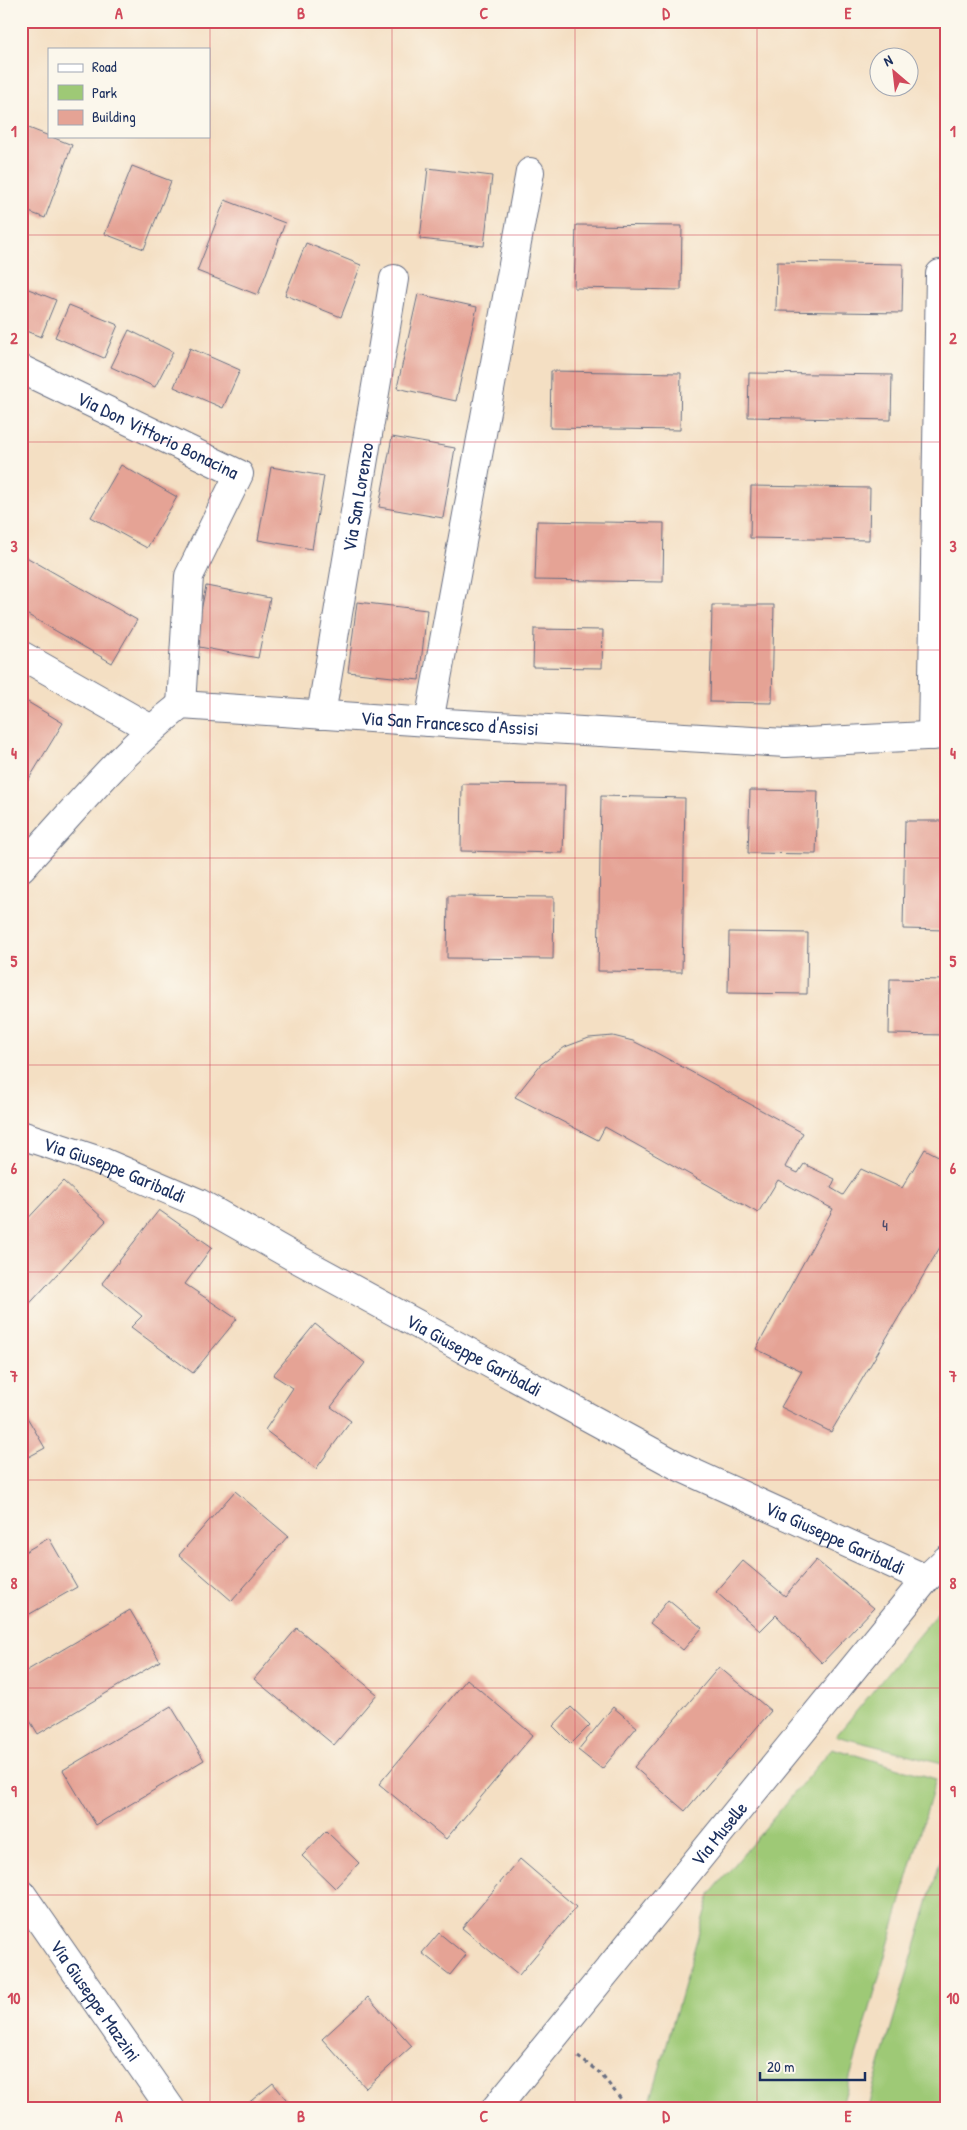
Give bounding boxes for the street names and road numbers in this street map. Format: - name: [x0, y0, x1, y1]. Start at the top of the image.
- street label: Via Don Vittorio Bonacina: [73, 385, 244, 485]
- street label: Via San Lorenzo: [336, 440, 379, 553]
- street label: Via San Francesco d'Assisi: [360, 704, 540, 741]
- street label: Via Giuseppe Garibaldi: [40, 1130, 190, 1209]
- street label: Via Giuseppe Garibaldi: [402, 1307, 547, 1402]
- street label: Via Giuseppe Garibaldi: [761, 1495, 909, 1581]
- street label: Via Muselle: [685, 1795, 753, 1871]
- street label: Via Giuseppe Mazzini: [44, 1934, 147, 2067]

